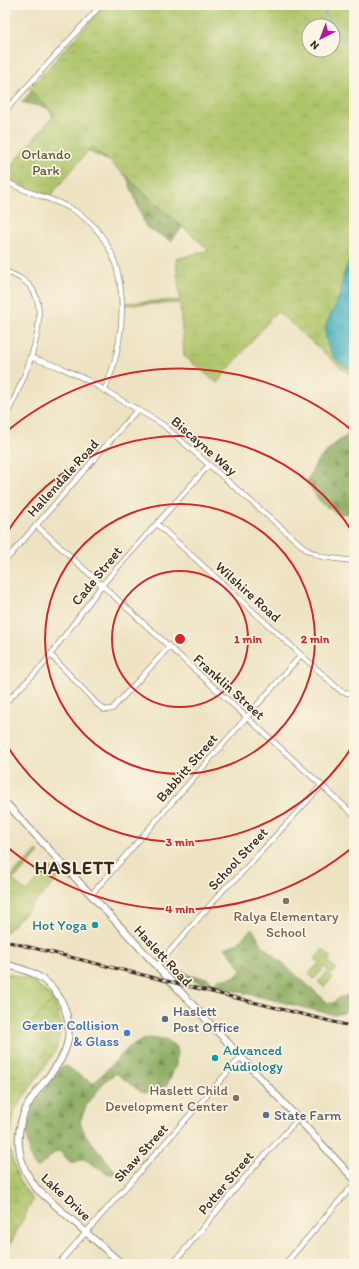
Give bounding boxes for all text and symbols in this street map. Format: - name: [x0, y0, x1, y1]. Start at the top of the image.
- north arrow: [301, 18, 341, 58]
- text: N: [308, 38, 322, 52]
- park label: Orlando Park: [21, 146, 71, 179]
- street label: Biscayne Way: [168, 413, 241, 480]
- street label: Hallendale Road: [24, 435, 103, 520]
- street label: Cade Street: [68, 543, 126, 609]
- street label: Wilshire Road: [212, 558, 285, 626]
- centre of rings: [173, 632, 187, 646]
- text: 1 min: [234, 632, 263, 646]
- text: 2 min: [301, 632, 330, 646]
- street label: Franklin Street: [190, 651, 268, 723]
- street label: Babbitt Street: [153, 730, 221, 806]
- street label: School Street: [204, 824, 272, 894]
- text: 3 min: [166, 835, 195, 849]
- district label: HASLETT: [35, 857, 115, 879]
- marker: Ralya Elementary School: [281, 896, 291, 906]
- text: 4 min: [165, 902, 195, 916]
- place label: Ralya Elementary School: [234, 908, 339, 941]
- place label: Hot Yoga: [32, 917, 88, 934]
- marker: Hot Yoga: [90, 920, 100, 930]
- street label: Haslett Road: [130, 922, 196, 990]
- place label: Haslett Post Office: [173, 1003, 240, 1036]
- marker: Haslett Post Office: [160, 1014, 170, 1024]
- place label: Gerber Collision & Glass: [22, 1017, 119, 1050]
- marker: Gerber Collision & Glass: [122, 1028, 132, 1038]
- place label: Advanced Audiology: [223, 1042, 283, 1075]
- marker: Advanced Audiology: [210, 1053, 220, 1063]
- place label: Haslett Child Development Center: [105, 1082, 229, 1115]
- marker: Haslett Child Development Center: [231, 1093, 241, 1103]
- place label: State Farm: [274, 1107, 342, 1124]
- marker: State Farm: [261, 1110, 271, 1120]
- street label: Shaw Street: [110, 1120, 172, 1186]
- street label: Potter Street: [195, 1148, 257, 1218]
- street label: Lake Drive: [37, 1170, 95, 1225]

